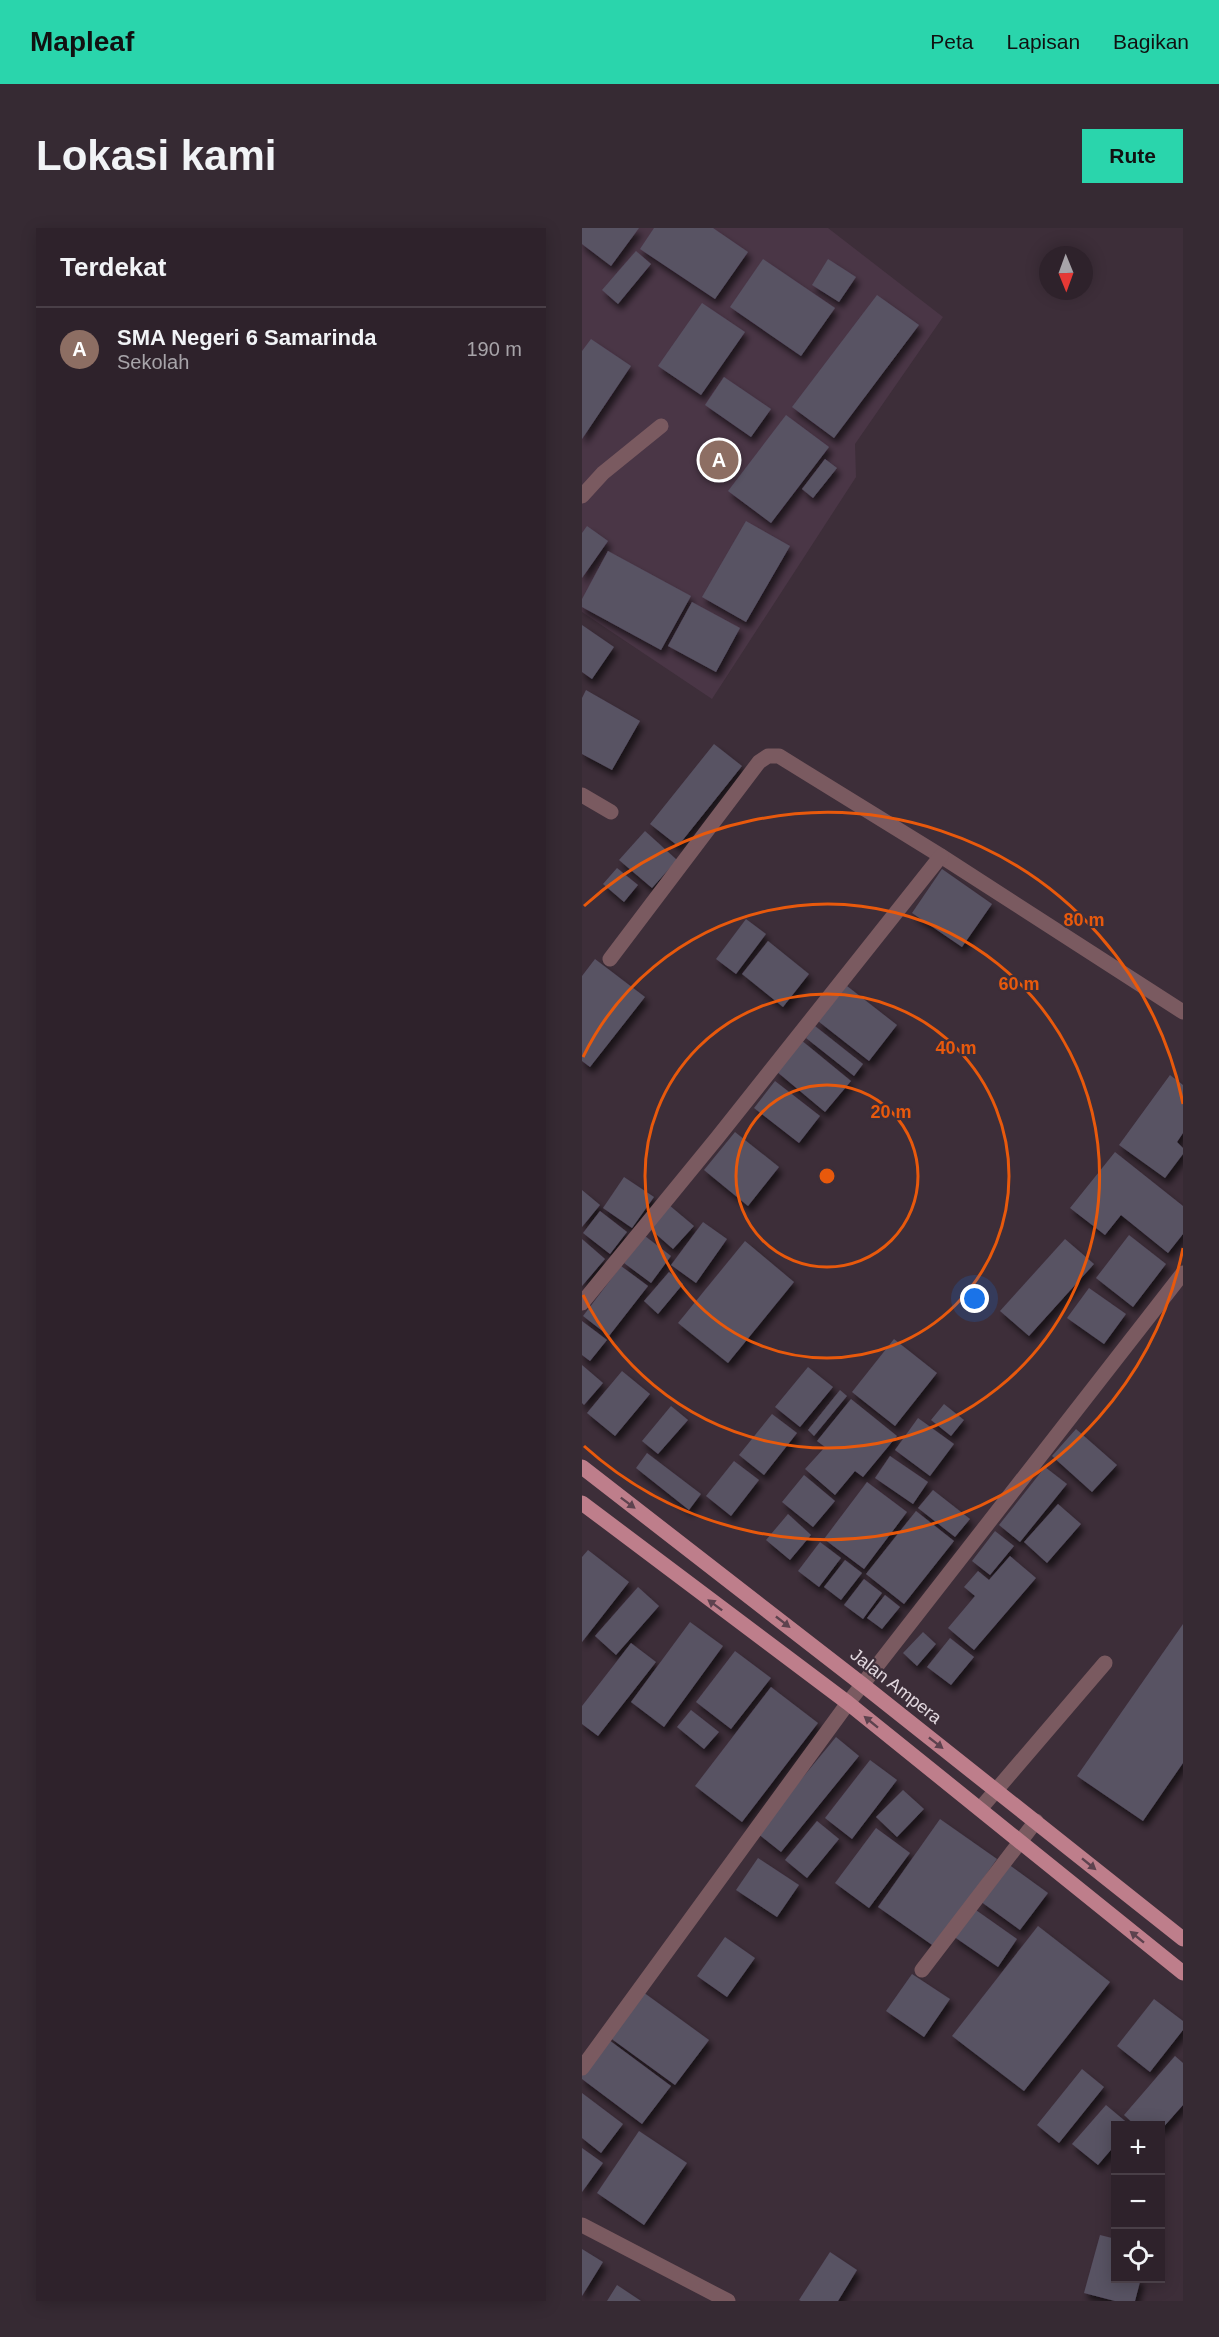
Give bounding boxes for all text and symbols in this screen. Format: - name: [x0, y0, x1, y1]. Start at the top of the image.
- text: Mapleaf: [30, 26, 134, 57]
- text: Peta: [930, 30, 974, 53]
- text: Lapisan: [1007, 30, 1080, 53]
- text: Bagikan: [1113, 30, 1189, 53]
- button: Rute: [1082, 129, 1183, 183]
- text: Lokasi kami: [36, 132, 276, 179]
- north arrow: [1039, 246, 1093, 300]
- text: Terdekat: [60, 252, 166, 282]
- text: SMA Negeri 6 Samarinda: [117, 325, 377, 350]
- text: A: [72, 338, 87, 360]
- text: 190 m: [466, 338, 522, 360]
- text: Sekolah: [117, 351, 189, 373]
- pin: A: [700, 438, 738, 482]
- text: 80 m: [1063, 910, 1105, 930]
- text: 60 m: [998, 974, 1040, 994]
- text: 40 m: [935, 1038, 977, 1058]
- text: 20 m: [870, 1102, 912, 1122]
- centre of rings: [817, 1166, 837, 1186]
- your location: [960, 1284, 989, 1313]
- one-way arrow: [621, 1496, 636, 1508]
- one-way arrow: [708, 1599, 723, 1611]
- one-way arrow: [775, 1615, 791, 1628]
- street label: Jalan Ampera: [846, 1644, 946, 1728]
- one-way arrow: [863, 1715, 879, 1728]
- one-way arrow: [928, 1736, 944, 1749]
- one-way arrow: [1081, 1857, 1096, 1869]
- one-way arrow: [1130, 1931, 1145, 1943]
- map controls: [1111, 2121, 1165, 2283]
- button: +: [1111, 2121, 1165, 2175]
- button: −: [1111, 2175, 1165, 2229]
- button: locate: [1111, 2229, 1165, 2283]

